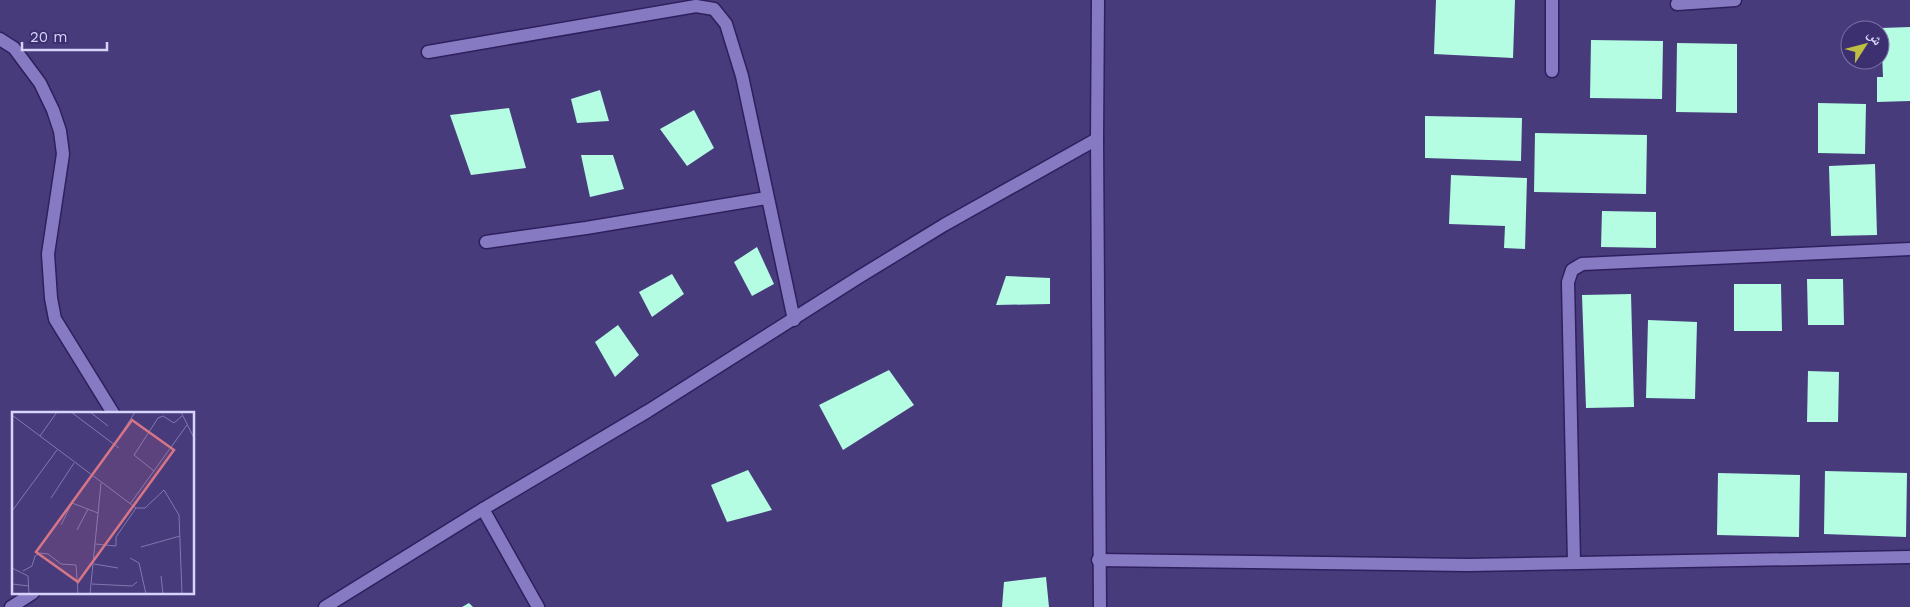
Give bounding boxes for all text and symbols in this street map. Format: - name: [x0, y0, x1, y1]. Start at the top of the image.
- scale bar: [22, 20, 108, 52]
- north arrow: [1840, 20, 1890, 70]
- text: ش: [1864, 27, 1886, 49]
- text: 20 m: [30, 28, 68, 46]
- inset map: [12, 412, 195, 594]

